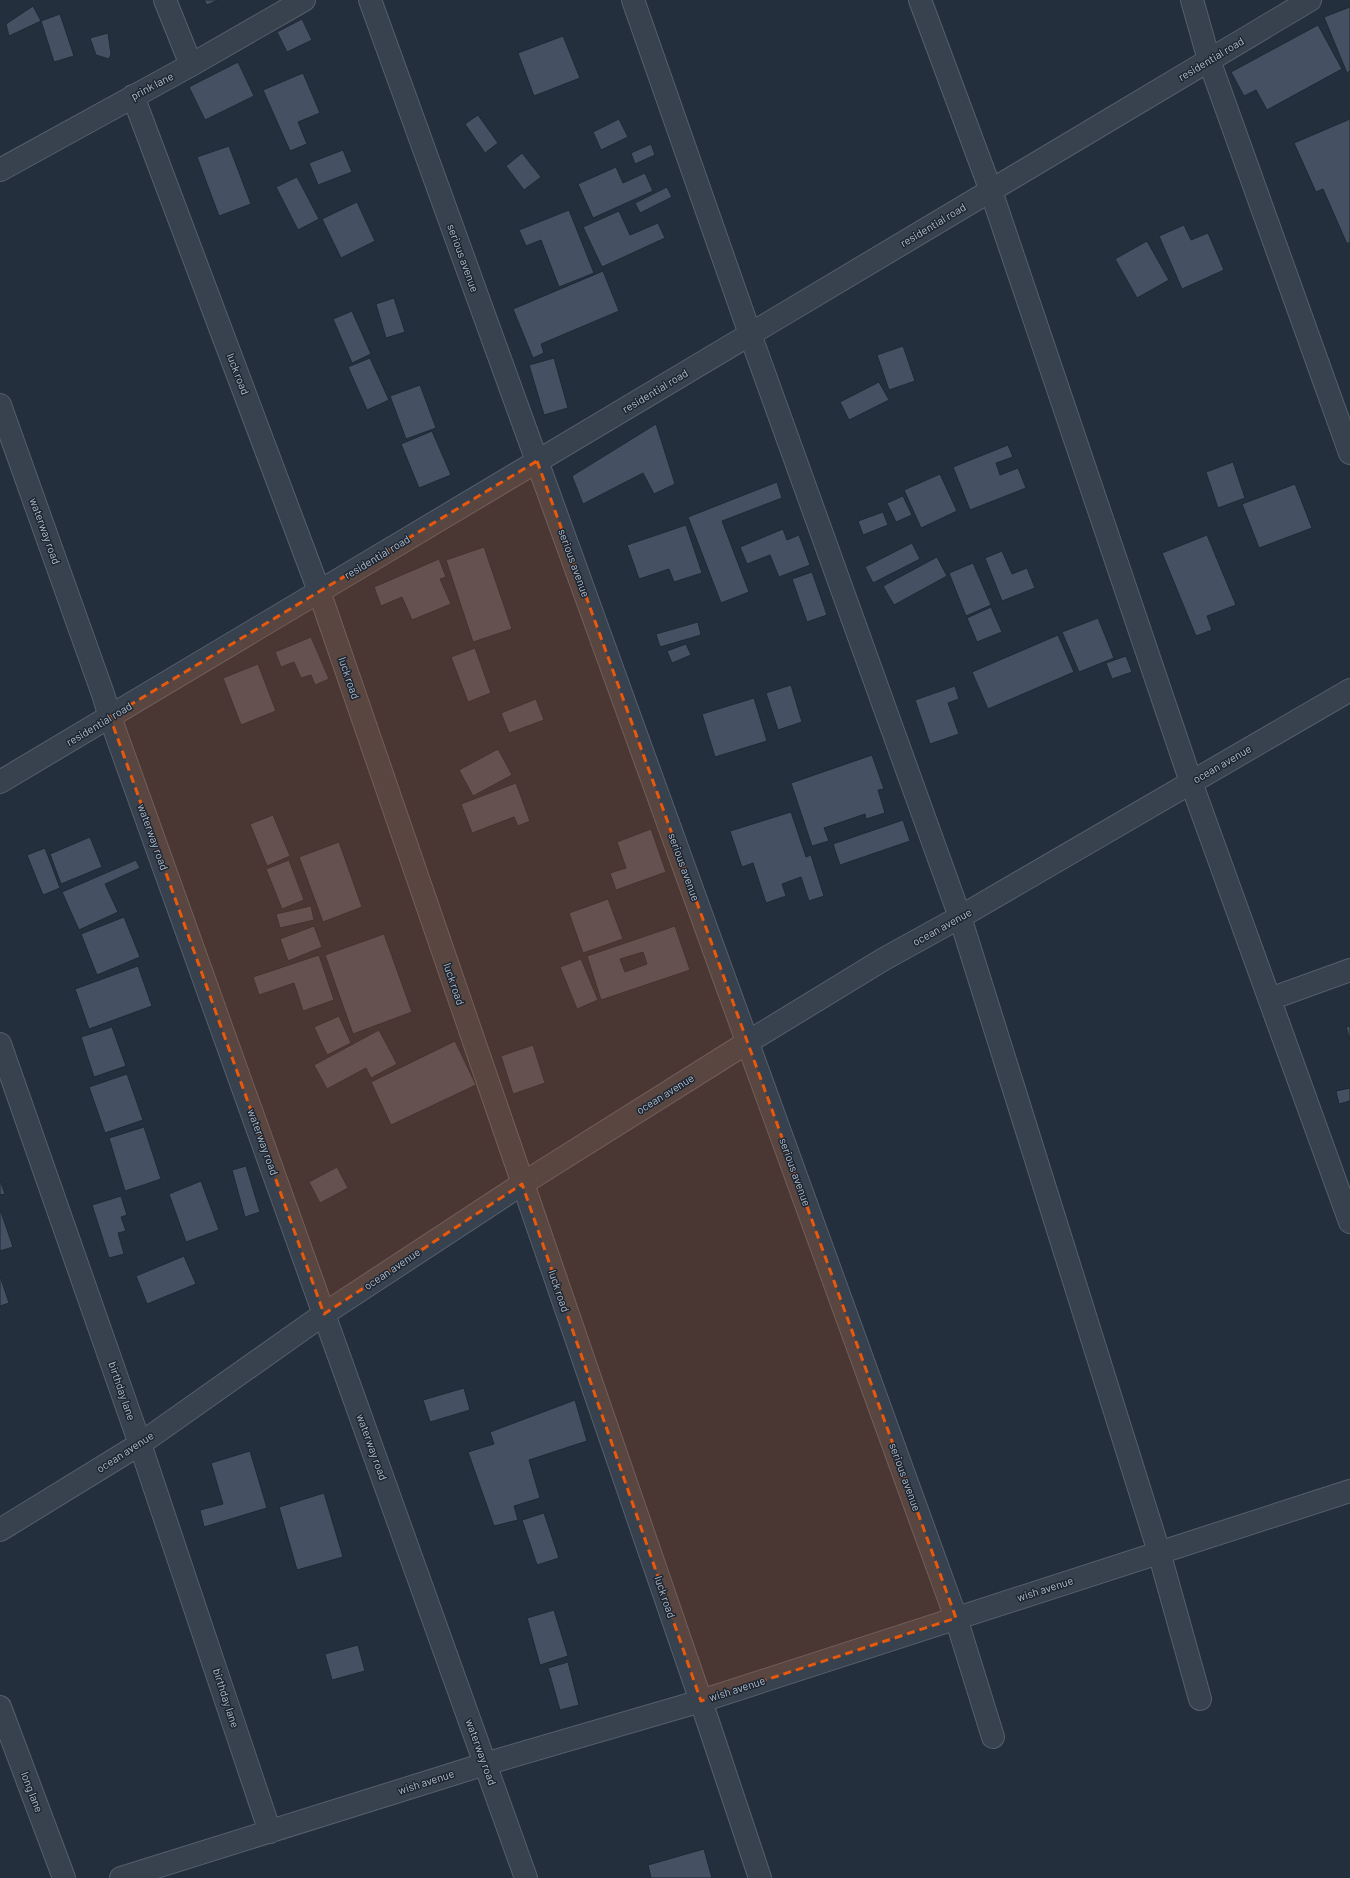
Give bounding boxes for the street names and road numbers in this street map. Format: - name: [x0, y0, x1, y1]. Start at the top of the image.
- street label: residential road: [1176, 34, 1246, 83]
- street label: prink lane: [128, 69, 175, 102]
- street label: residential road: [898, 200, 968, 249]
- street label: serious avenue: [445, 222, 482, 294]
- street label: luck road: [225, 351, 252, 396]
- street label: residential road: [620, 366, 690, 415]
- street label: waterway road: [27, 496, 63, 566]
- street label: serious avenue: [556, 527, 593, 599]
- street label: residential road: [342, 532, 412, 581]
- street label: luck road: [336, 655, 363, 700]
- street label: residential road: [64, 699, 134, 748]
- street label: ocean avenue: [1190, 742, 1253, 786]
- street label: waterway road: [135, 802, 171, 872]
- street label: serious avenue: [666, 831, 703, 903]
- street label: ocean avenue: [910, 905, 974, 948]
- street label: luck road: [441, 961, 468, 1006]
- street label: ocean avenue: [634, 1071, 696, 1116]
- street label: waterway road: [245, 1107, 281, 1177]
- street label: serious avenue: [777, 1136, 814, 1208]
- street label: ocean avenue: [361, 1245, 423, 1292]
- street label: luck road: [546, 1268, 573, 1313]
- street label: birthday lane: [106, 1360, 139, 1422]
- street label: waterway road: [354, 1412, 390, 1482]
- street label: ocean avenue: [94, 1428, 156, 1475]
- street label: serious avenue: [887, 1441, 924, 1513]
- street label: wish avenue: [1015, 1573, 1075, 1604]
- street label: luck road: [652, 1574, 679, 1619]
- street label: birthday lane: [211, 1667, 242, 1729]
- street label: wish avenue: [707, 1673, 767, 1704]
- street label: waterway road: [463, 1717, 499, 1787]
- street label: wish avenue: [396, 1766, 456, 1797]
- street label: long lane: [19, 1770, 46, 1814]

